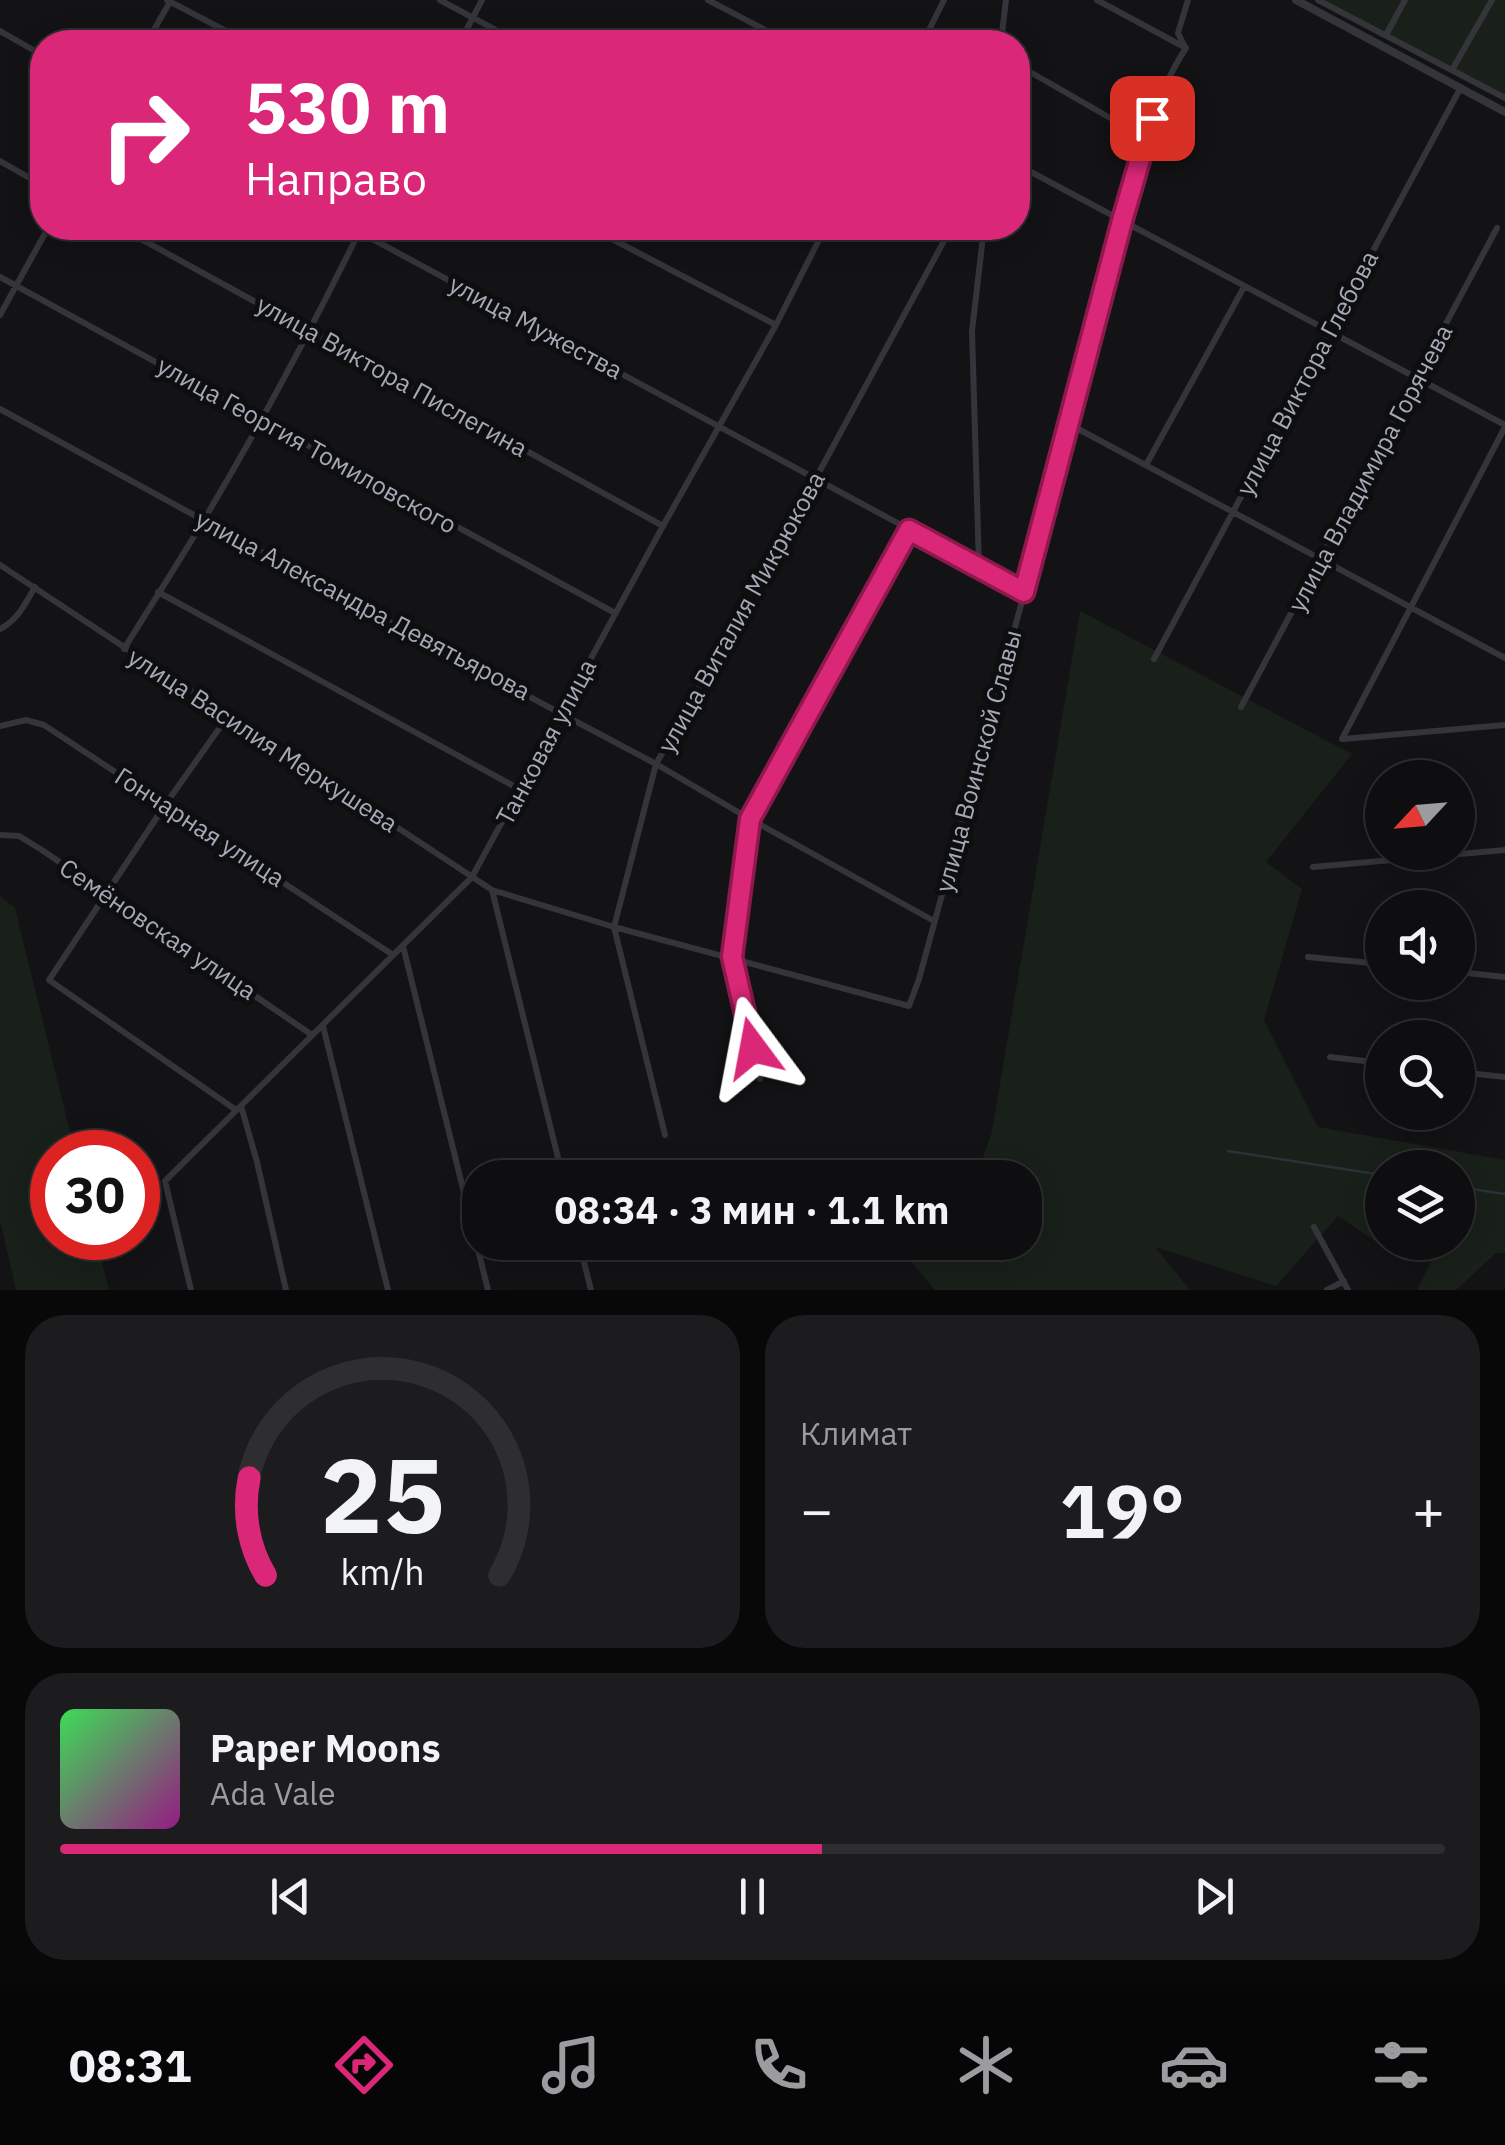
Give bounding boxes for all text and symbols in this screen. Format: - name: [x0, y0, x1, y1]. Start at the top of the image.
- text: 530 m: [245, 61, 450, 152]
- icon: right: [80, 70, 210, 200]
- pin: [1110, 76, 1195, 161]
- icon: arrive: [1125, 91, 1180, 146]
- text: Направо: [245, 149, 427, 207]
- street label: улица Виктора Глебова: [1228, 244, 1385, 501]
- street label: улица Мужества: [444, 267, 629, 386]
- street label: улица Виктора Пислегина: [251, 287, 534, 464]
- street label: улица Владимира Горячева: [1280, 318, 1460, 617]
- street label: улица Георгия Томиловского: [152, 348, 463, 541]
- street label: улица Виталия Микрюкова: [649, 465, 832, 758]
- street label: улица Александра Девятьярова: [190, 502, 536, 707]
- street label: улица Воинской Славы: [927, 626, 1028, 896]
- street label: улица Василия Меркушева: [122, 640, 405, 839]
- street label: Танковая улица: [488, 653, 603, 831]
- street label: Гончарная улица: [109, 759, 292, 894]
- north arrow: [1365, 760, 1475, 870]
- map controls: [1365, 760, 1475, 1260]
- street label: Семёновская улица: [53, 850, 263, 1007]
- button: sound: [1365, 890, 1475, 1000]
- position arrow: [701, 996, 805, 1100]
- button: search: [1365, 1020, 1475, 1130]
- speed limit sign: 30: [30, 1130, 160, 1260]
- button: layers: [1365, 1150, 1475, 1260]
- text: 08:34 · 3 мин · 1.1 km: [555, 1185, 949, 1234]
- text: Климат: [800, 1412, 912, 1454]
- text: 25: [320, 1426, 445, 1562]
- text: 19°: [1060, 1461, 1185, 1559]
- text: −: [800, 1474, 833, 1545]
- text: +: [1412, 1474, 1445, 1545]
- text: km/h: [340, 1548, 425, 1595]
- text: Paper Moons: [210, 1723, 441, 1772]
- text: Ada Vale: [210, 1772, 336, 1814]
- icon: previous: [263, 1869, 318, 1924]
- icon: pause: [725, 1869, 780, 1924]
- icon: next: [1187, 1869, 1242, 1924]
- icon: directions: [329, 2030, 399, 2100]
- icon: music: [536, 2030, 606, 2100]
- icon: phone: [744, 2030, 814, 2100]
- icon: climate: [951, 2030, 1021, 2100]
- icon: car: [1159, 2030, 1229, 2100]
- icon: filters: [1366, 2030, 1436, 2100]
- text: 08:31: [69, 2036, 192, 2094]

